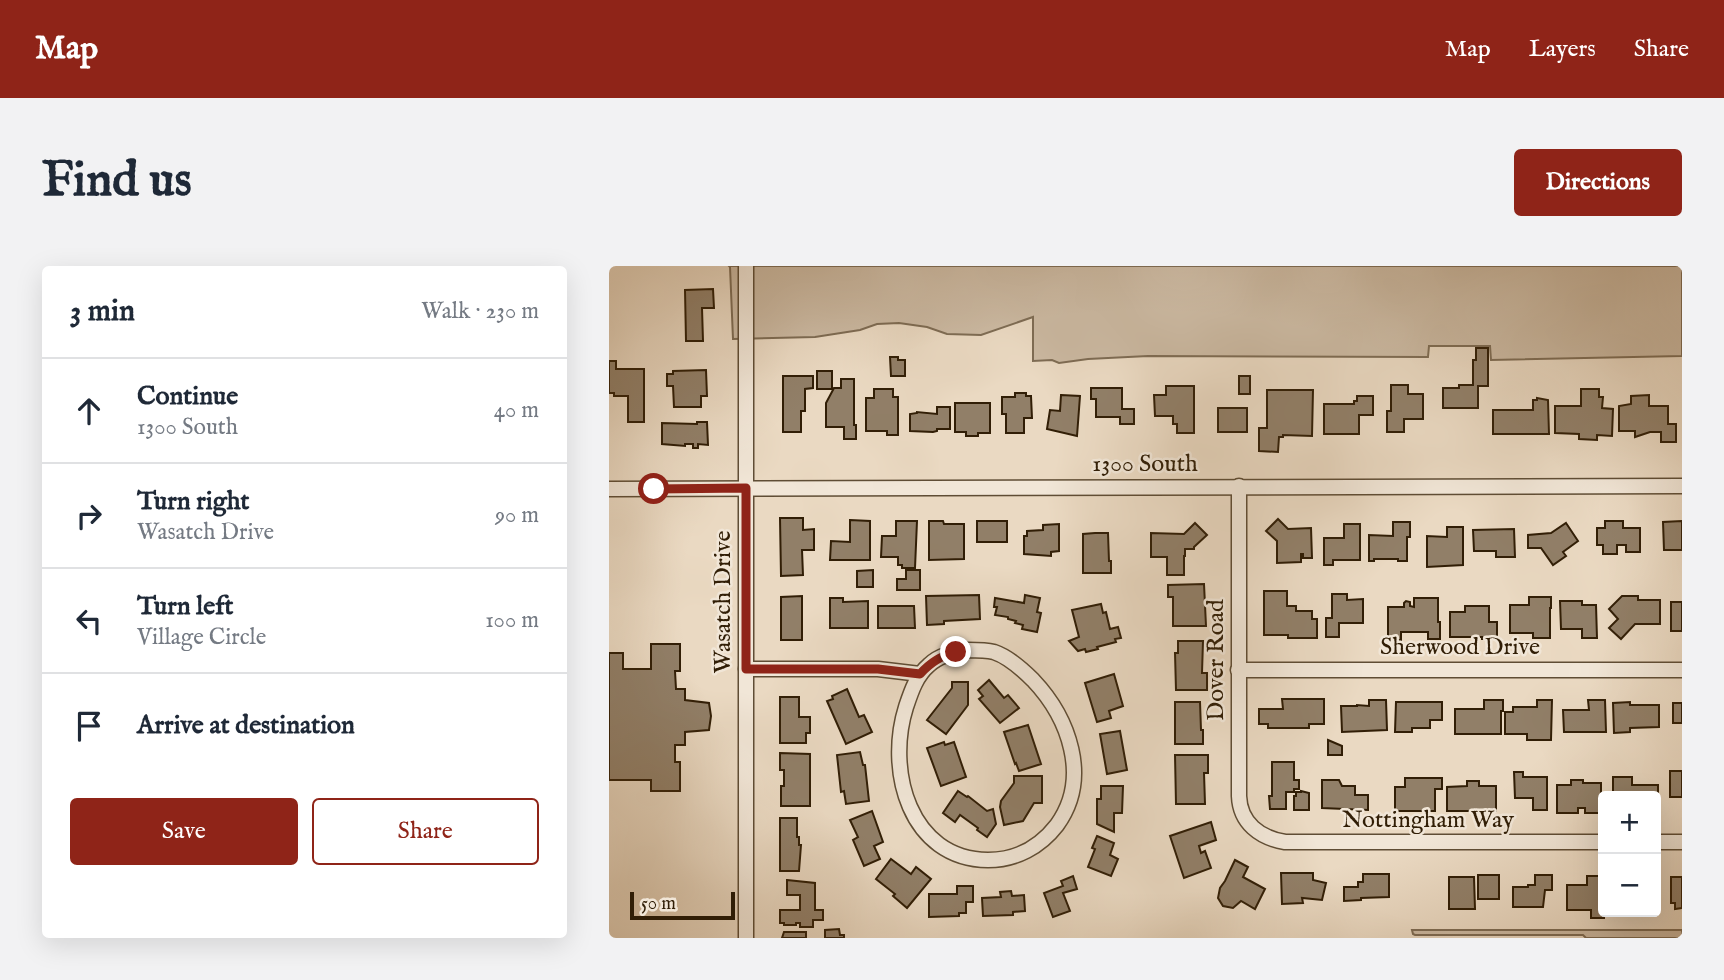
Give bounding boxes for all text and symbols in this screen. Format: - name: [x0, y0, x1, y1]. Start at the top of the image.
- text: Map: [35, 28, 98, 70]
- text: Map: [1445, 34, 1491, 65]
- text: Layers: [1529, 34, 1596, 65]
- text: Share: [1634, 34, 1689, 65]
- button: Directions: [1514, 149, 1682, 216]
- text: Find us: [42, 151, 192, 213]
- text: 3 min: [70, 293, 135, 331]
- text: Walk · 230 m: [421, 297, 539, 326]
- text: Continue: [137, 380, 238, 413]
- icon: ahead: [70, 392, 108, 430]
- text: 40 m: [494, 396, 539, 425]
- text: 1300 South: [137, 413, 238, 442]
- street label: 1300 South: [1092, 449, 1198, 480]
- route start: [638, 473, 669, 504]
- text: Turn right: [137, 485, 250, 518]
- icon: right: [70, 497, 108, 535]
- text: 90 m: [495, 501, 539, 530]
- text: Wasatch Drive: [137, 518, 274, 547]
- street label: Wasatch Drive: [708, 530, 739, 674]
- text: Turn left: [137, 590, 234, 623]
- street label: Dover Road: [1201, 599, 1232, 721]
- icon: left: [70, 602, 108, 640]
- text: 100 m: [485, 606, 539, 635]
- text: Village Circle: [137, 623, 266, 652]
- street label: Sherwood Drive: [1380, 632, 1540, 663]
- route end: [940, 636, 971, 667]
- icon: arrive: [70, 707, 108, 745]
- text: Arrive at destination: [137, 709, 355, 742]
- map controls: [1598, 791, 1661, 917]
- button: +: [1598, 791, 1661, 854]
- button: Save: [70, 798, 298, 865]
- button: Share: [312, 798, 539, 865]
- street label: Nottingham Way: [1342, 805, 1514, 836]
- button: −: [1598, 854, 1661, 917]
- scale bar: [630, 889, 735, 921]
- text: 50 m: [641, 892, 676, 916]

